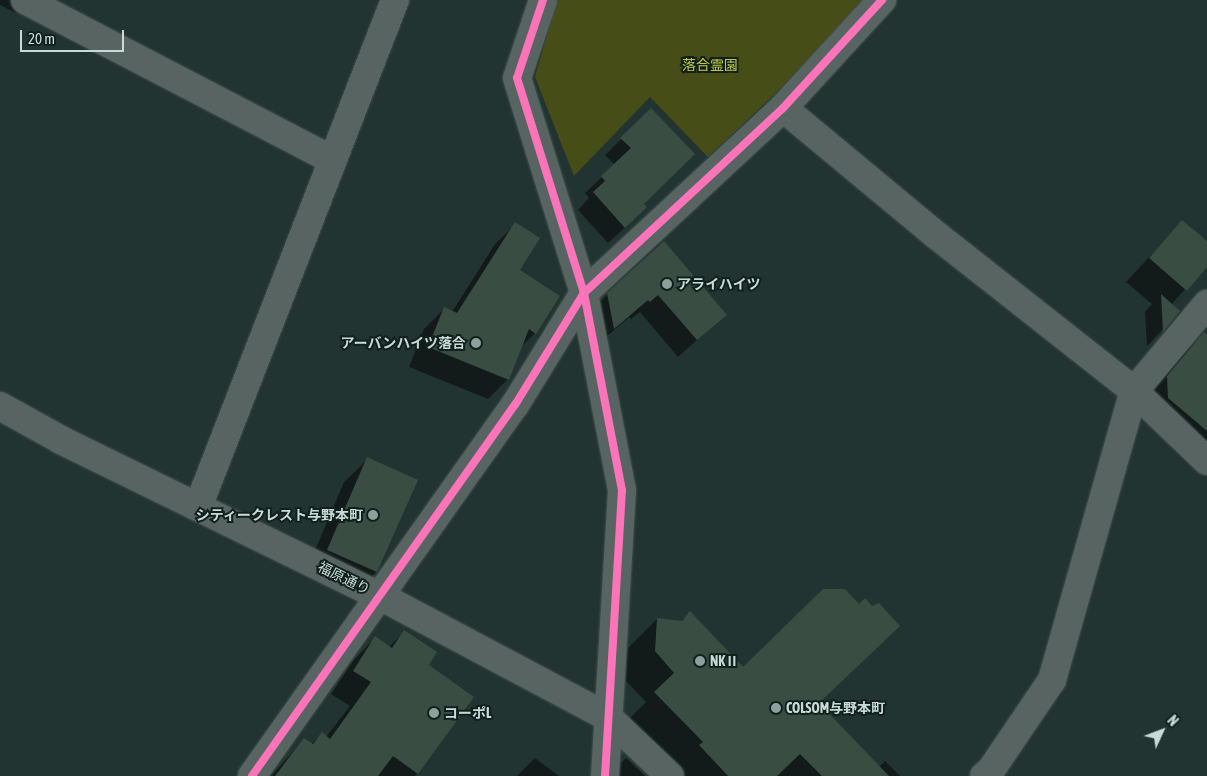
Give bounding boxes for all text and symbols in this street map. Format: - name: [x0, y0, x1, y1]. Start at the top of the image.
- scale bar: [22, 20, 126, 52]
- text: 20 m: [28, 30, 55, 47]
- park label: 落合霊園: [682, 57, 738, 73]
- place label: アライハイツ: [677, 276, 761, 292]
- marker: アライハイツ: [661, 278, 673, 290]
- place label: アーバンハイツ落合: [341, 335, 466, 351]
- marker: アーバンハイツ落合: [470, 337, 482, 349]
- place label: シティークレスト与野本町: [195, 507, 363, 523]
- marker: シティークレスト与野本町: [367, 509, 379, 521]
- street label: 福原通り: [315, 558, 373, 598]
- place label: NKⅡ: [710, 653, 739, 669]
- marker: NKⅡ: [694, 655, 706, 667]
- place label: COLSOM与野本町: [786, 700, 885, 716]
- marker: COLSOM与野本町: [770, 702, 782, 714]
- place label: コーポL: [444, 705, 491, 721]
- north arrow: [1137, 706, 1187, 756]
- marker: コーポL: [428, 707, 440, 719]
- text: N: [1164, 712, 1182, 729]

